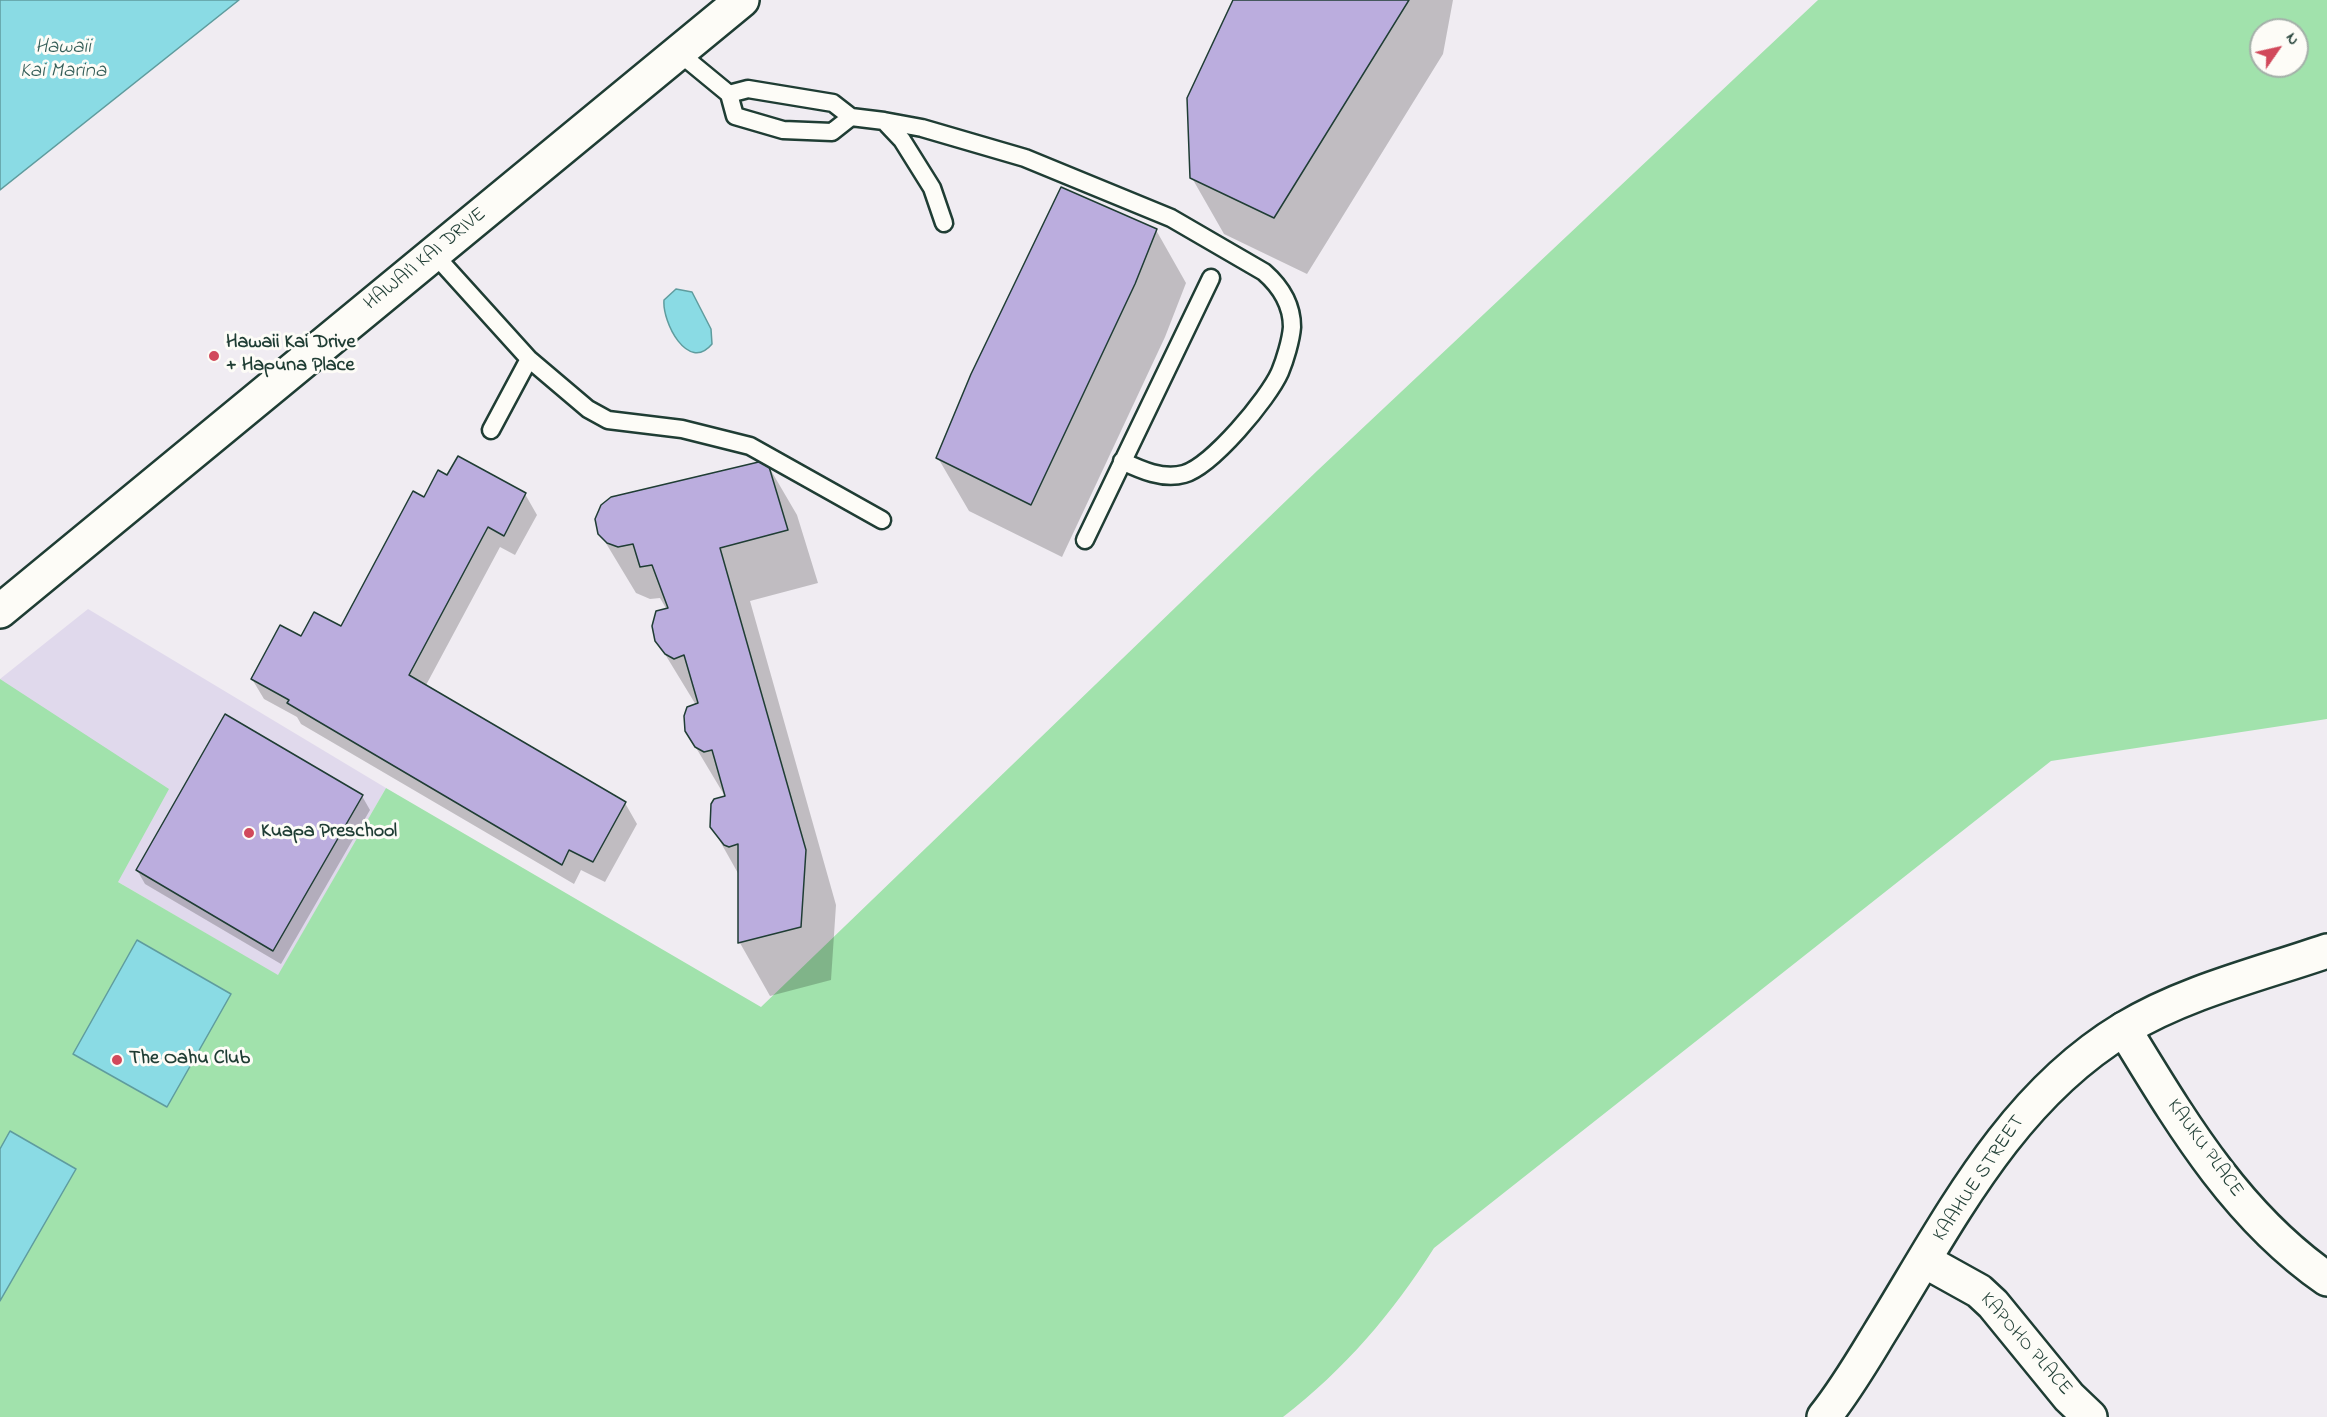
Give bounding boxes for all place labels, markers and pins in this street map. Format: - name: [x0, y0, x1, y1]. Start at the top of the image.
- place label: Hawaii Kai Drive + Hapuna Place: [226, 332, 355, 379]
- marker: Hawaii Kai Drive + Hapuna Place: [207, 349, 221, 363]
- place label: Kuapa Preschool: [261, 821, 397, 845]
- marker: Kuapa Preschool: [242, 826, 256, 840]
- place label: The Oahu Club: [129, 1048, 250, 1072]
- marker: The Oahu Club: [110, 1053, 124, 1067]

